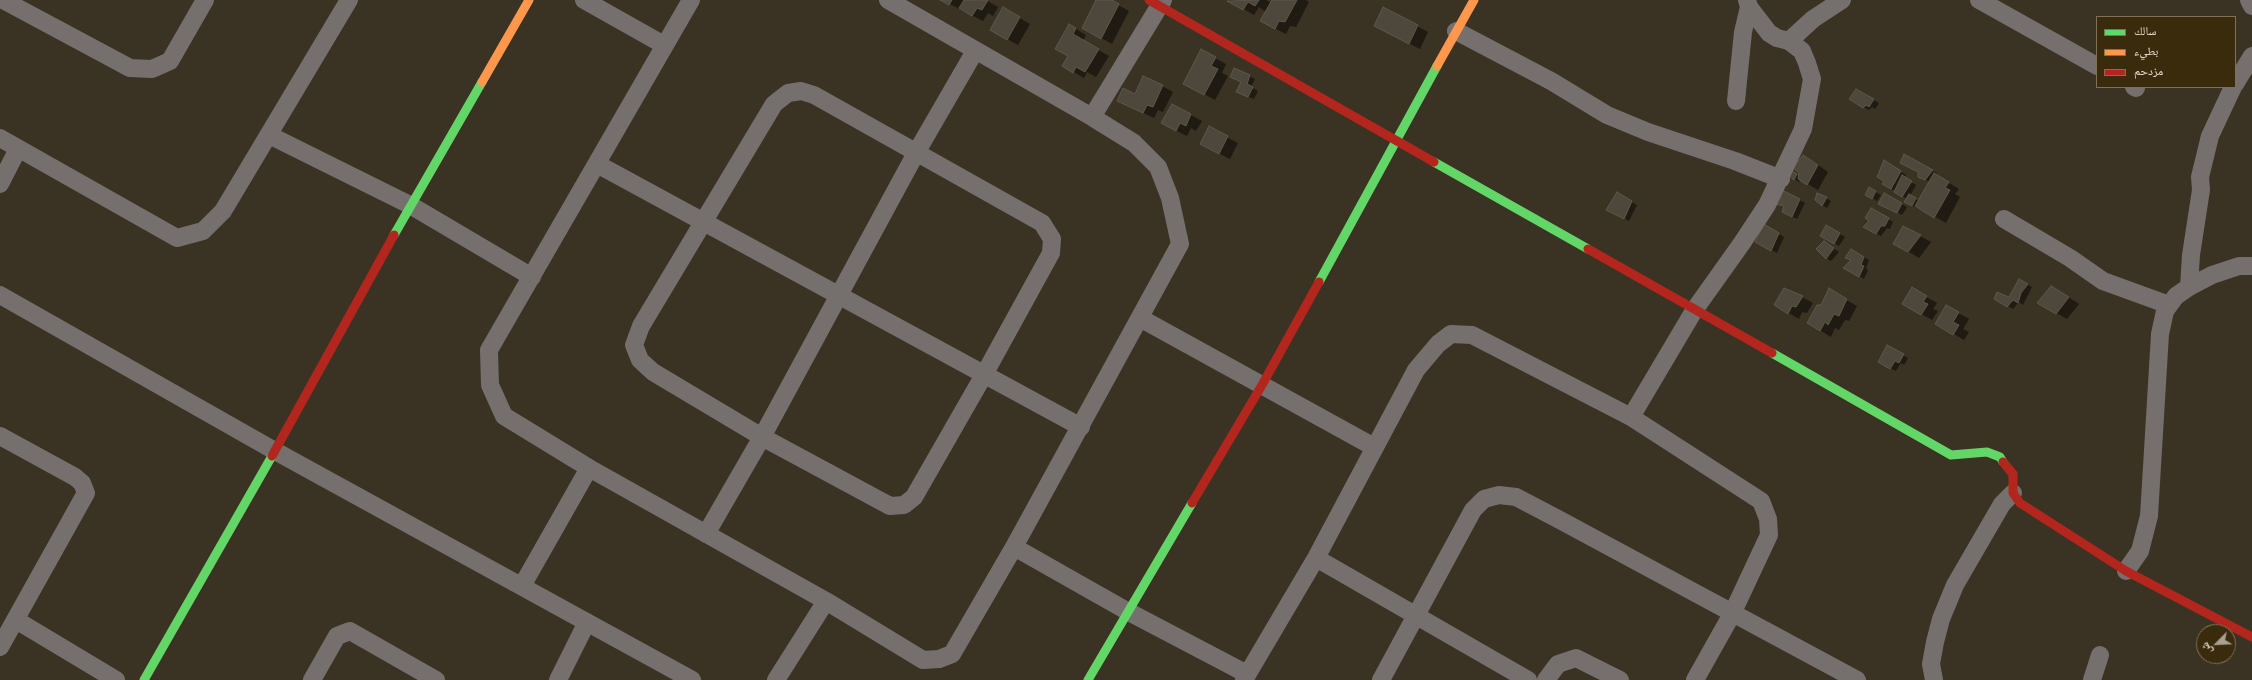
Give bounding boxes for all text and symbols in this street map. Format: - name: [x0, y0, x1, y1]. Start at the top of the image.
- legend: [2096, 16, 2236, 88]
- text: سالك: [2134, 23, 2156, 39]
- text: بطيء: [2134, 43, 2158, 59]
- text: مزدحم: [2134, 63, 2163, 79]
- north arrow: [2196, 624, 2236, 664]
- text: ش: [2197, 640, 2215, 657]

